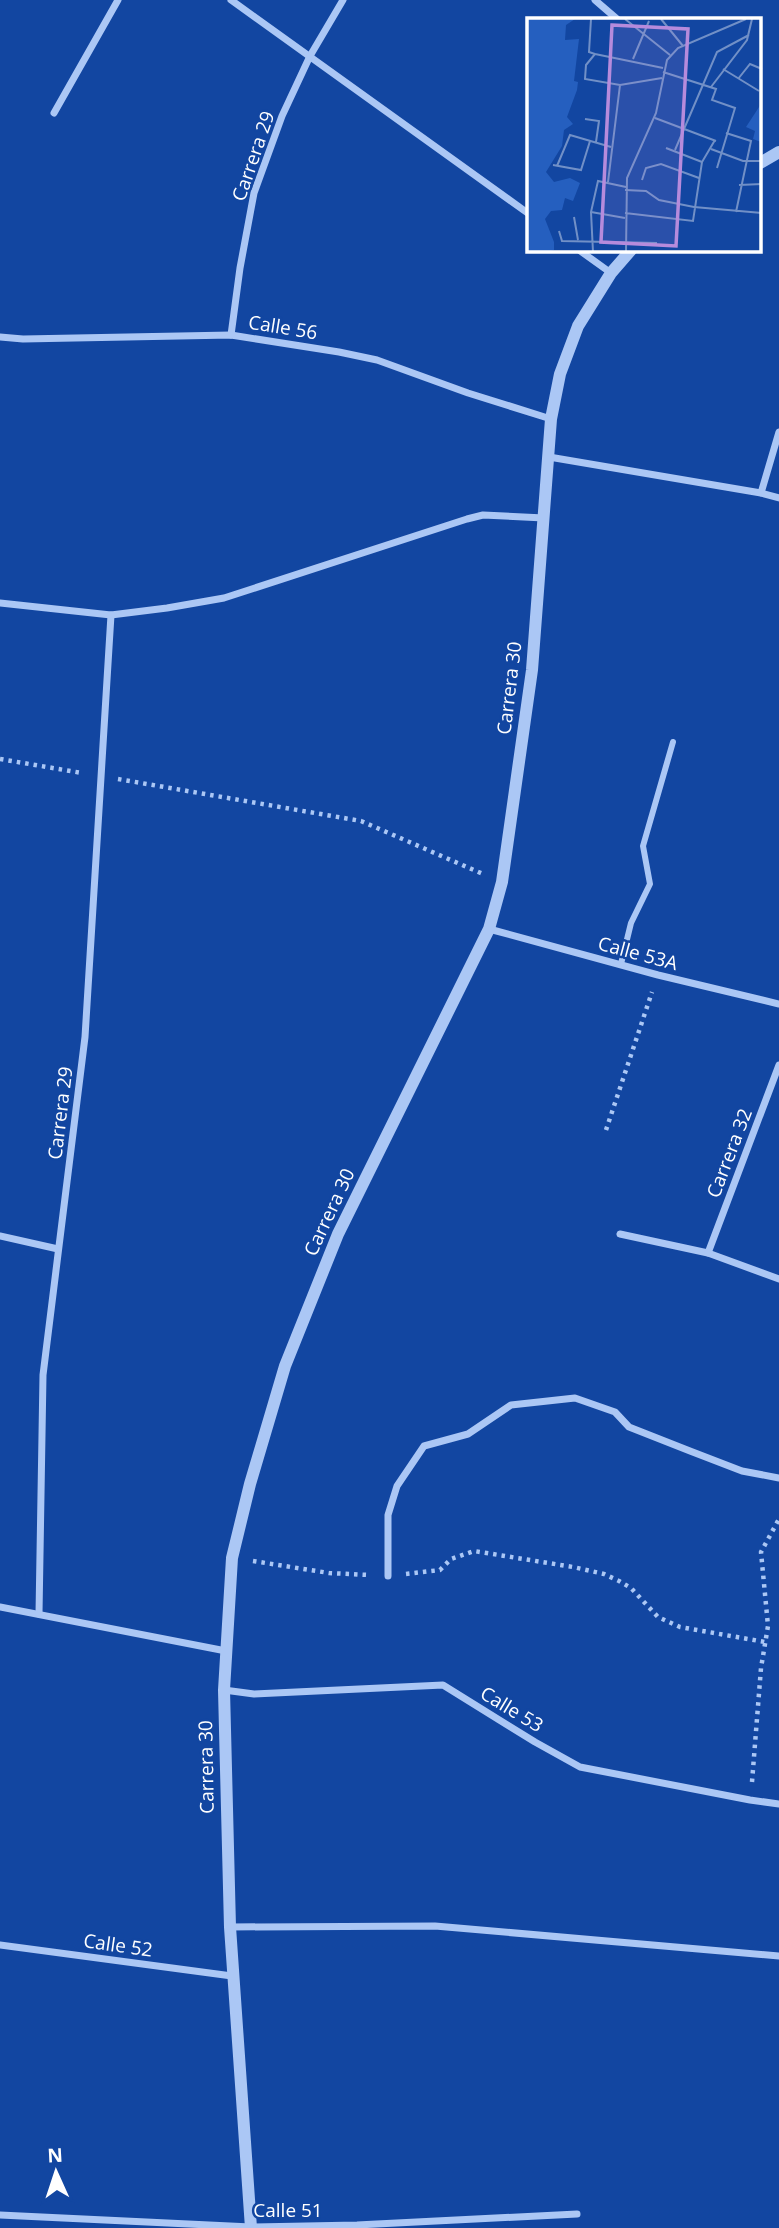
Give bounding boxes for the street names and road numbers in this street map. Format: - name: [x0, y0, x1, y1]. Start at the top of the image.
- street label: Carrera 29: [225, 107, 281, 205]
- street label: Calle 56: [247, 309, 319, 345]
- street label: Carrera 30: [490, 640, 528, 736]
- street label: Calle 53A: [595, 930, 681, 976]
- street label: Carrera 29: [41, 1065, 79, 1161]
- street label: Carrera 32: [700, 1105, 758, 1201]
- street label: Carrera 30: [297, 1164, 361, 1260]
- street label: Calle 53: [476, 1680, 548, 1738]
- street label: Carrera 30: [192, 1720, 220, 1814]
- street label: Calle 52: [82, 1927, 154, 1963]
- street label: Calle 51: [253, 2197, 323, 2223]

